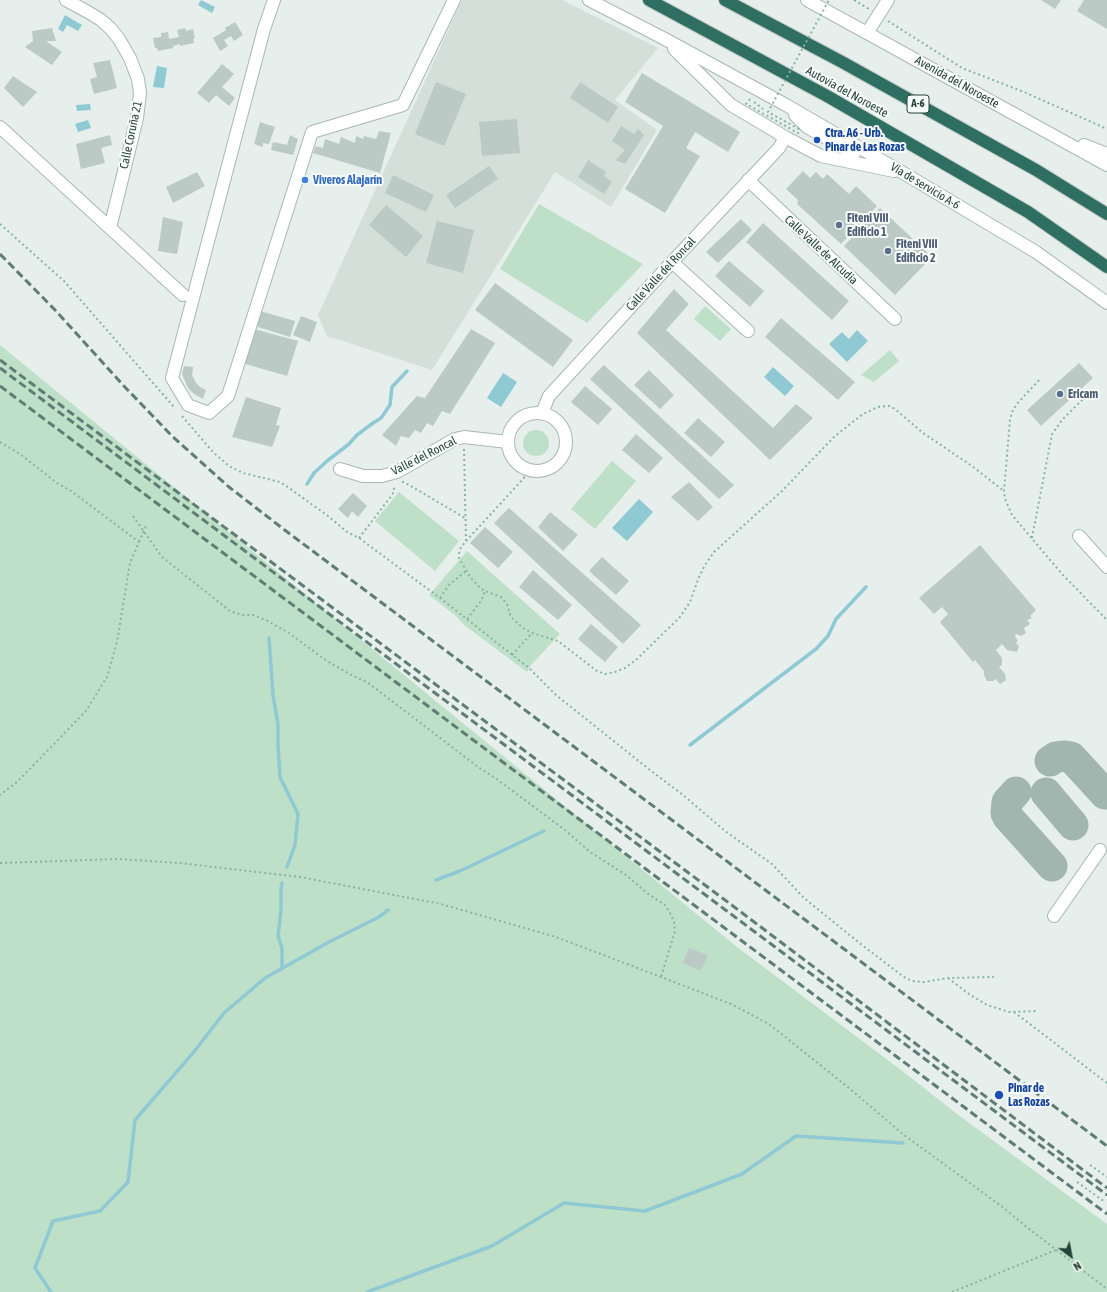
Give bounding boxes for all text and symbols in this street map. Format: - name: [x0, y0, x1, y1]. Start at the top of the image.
- street label: Avenida del Noroeste: [912, 53, 1002, 111]
- street label: Autovía del Noroeste: [803, 63, 891, 121]
- road number: A-6: [907, 95, 929, 113]
- street label: Calle Coruña 21: [117, 100, 145, 170]
- place label: Ctra. A6 - Urb. Pinar de Las Rozas: [825, 126, 905, 154]
- marker: Ctra. A6 - Urb. Pinar de Las Rozas: [812, 135, 822, 145]
- street label: Vía de servicio A-6: [888, 160, 962, 212]
- place label: Viveros Alajarín: [313, 173, 382, 187]
- marker: Viveros Alajarín: [300, 175, 310, 185]
- place label: Fiteni VIII Edificio 1: [847, 211, 889, 239]
- street label: Calle Valle de Alcudia: [781, 212, 861, 288]
- marker: Fiteni VIII Edificio 1: [834, 220, 844, 230]
- street label: Calle Valle del Roncal: [623, 234, 699, 314]
- place label: Fiteni VIII Edificio 2: [896, 237, 938, 265]
- marker: Fiteni VIII Edificio 2: [883, 246, 893, 256]
- place label: Ericam: [1068, 387, 1098, 401]
- marker: Ericam: [1055, 389, 1065, 399]
- street label: Valle del Roncal: [389, 433, 459, 479]
- place label: Pinar de Las Rozas: [1008, 1081, 1050, 1109]
- marker: Pinar de Las Rozas: [993, 1089, 1005, 1101]
- north arrow: [1051, 1236, 1091, 1276]
- text: N: [1071, 1259, 1083, 1273]

